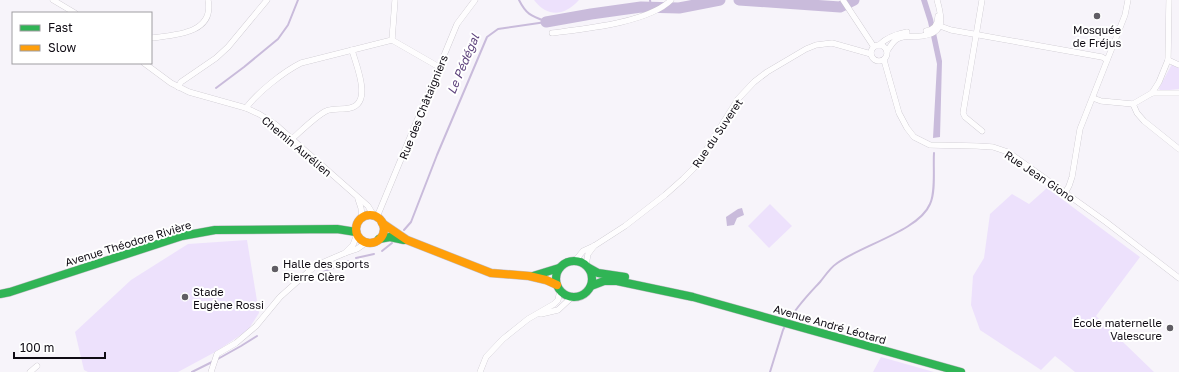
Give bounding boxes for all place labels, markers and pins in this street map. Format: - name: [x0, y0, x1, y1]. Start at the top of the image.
- marker: Mosquée de Fréjus: [1092, 11, 1102, 21]
- place label: Mosquée de Fréjus: [1073, 23, 1121, 49]
- place label: Halle des sports Pierre Clère: [283, 257, 369, 283]
- marker: Halle des sports Pierre Clère: [270, 264, 280, 274]
- place label: Stade Eugène Rossi: [193, 285, 264, 311]
- marker: Stade Eugène Rossi: [180, 292, 190, 302]
- place label: École maternelle Valescure: [1073, 316, 1162, 342]
- marker: École maternelle Valescure: [1165, 323, 1175, 333]

